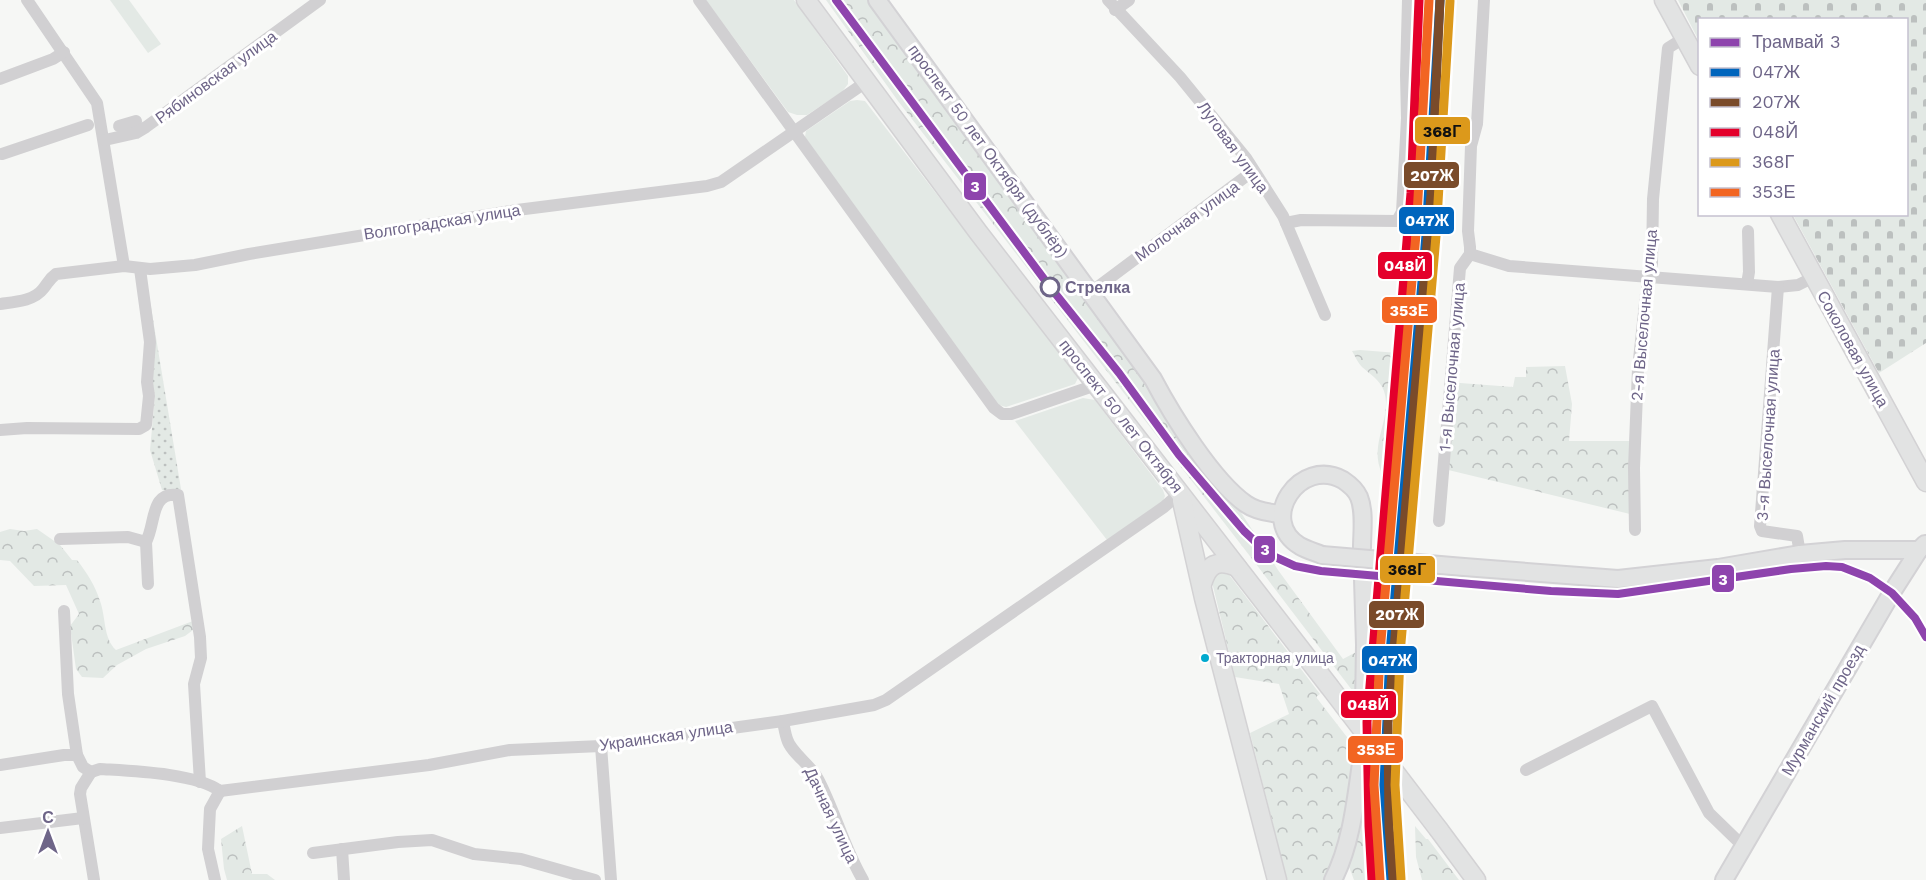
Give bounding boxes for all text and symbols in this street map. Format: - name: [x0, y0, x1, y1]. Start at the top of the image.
- legend: [1698, 18, 1908, 216]
- street label: Рябиновская улица: [152, 27, 280, 127]
- text: Трамвай 3: [1752, 31, 1840, 52]
- street label: проспект 50 лет Октября (дублёр): [904, 41, 1072, 261]
- text: 047Ж: [1752, 61, 1800, 82]
- text: 207Ж: [1752, 91, 1800, 112]
- street label: Луговая улица: [1193, 98, 1273, 197]
- line badge: 368Г: [1414, 116, 1471, 145]
- text: 048Й: [1752, 121, 1798, 142]
- text: 368Г: [1423, 122, 1461, 141]
- text: 368Г: [1752, 151, 1795, 172]
- line badge: 207Ж: [1403, 161, 1460, 189]
- text: 207Ж: [1410, 166, 1454, 185]
- line badge: 3: [963, 172, 987, 201]
- text: 3: [970, 177, 980, 196]
- street label: Молочная улица: [1131, 177, 1243, 265]
- text: 353Е: [1752, 181, 1795, 202]
- street label: Волгоградская улица: [362, 200, 522, 244]
- line badge: 047Ж: [1398, 206, 1455, 235]
- text: 047Ж: [1405, 211, 1450, 230]
- street label: 2-я Выселочная улица: [1627, 228, 1661, 402]
- line badge: 048Й: [1377, 251, 1433, 280]
- text: 048Й: [1384, 256, 1426, 275]
- marker: Стрелка: [1040, 277, 1060, 297]
- place label: Стрелка: [1065, 278, 1130, 297]
- street label: 1-я Выселочная улица: [1435, 282, 1469, 452]
- street label: Соколовая улица: [1813, 288, 1893, 411]
- line badge: 353Е: [1381, 296, 1438, 324]
- text: 353Е: [1390, 301, 1429, 320]
- street label: проспект 50 лет Октября: [1055, 336, 1187, 496]
- street label: 3-я Выселочная улица: [1753, 348, 1783, 522]
- line badge: 3: [1253, 535, 1276, 564]
- text: 3: [1260, 540, 1270, 559]
- line badge: 368Г: [1379, 555, 1436, 584]
- text: 368Г: [1388, 560, 1426, 579]
- line badge: 3: [1711, 564, 1735, 593]
- text: 3: [1718, 570, 1728, 589]
- line badge: 207Ж: [1368, 600, 1425, 629]
- text: 207Ж: [1375, 605, 1419, 624]
- street label: Мурманский проезд: [1778, 640, 1869, 779]
- line badge: 047Ж: [1361, 645, 1418, 674]
- place label: Тракторная улица: [1216, 650, 1334, 666]
- text: 047Ж: [1368, 651, 1413, 670]
- marker: Тракторная улица: [1199, 652, 1211, 664]
- line badge: 048Й: [1340, 690, 1397, 719]
- text: 048Й: [1347, 695, 1389, 714]
- street label: Украинская улица: [598, 717, 734, 755]
- line badge: 353Е: [1347, 735, 1404, 764]
- text: 353Е: [1357, 740, 1396, 759]
- street label: Дачная улица: [801, 764, 862, 866]
- north arrow: [18, 802, 78, 862]
- text: С: [42, 808, 54, 827]

